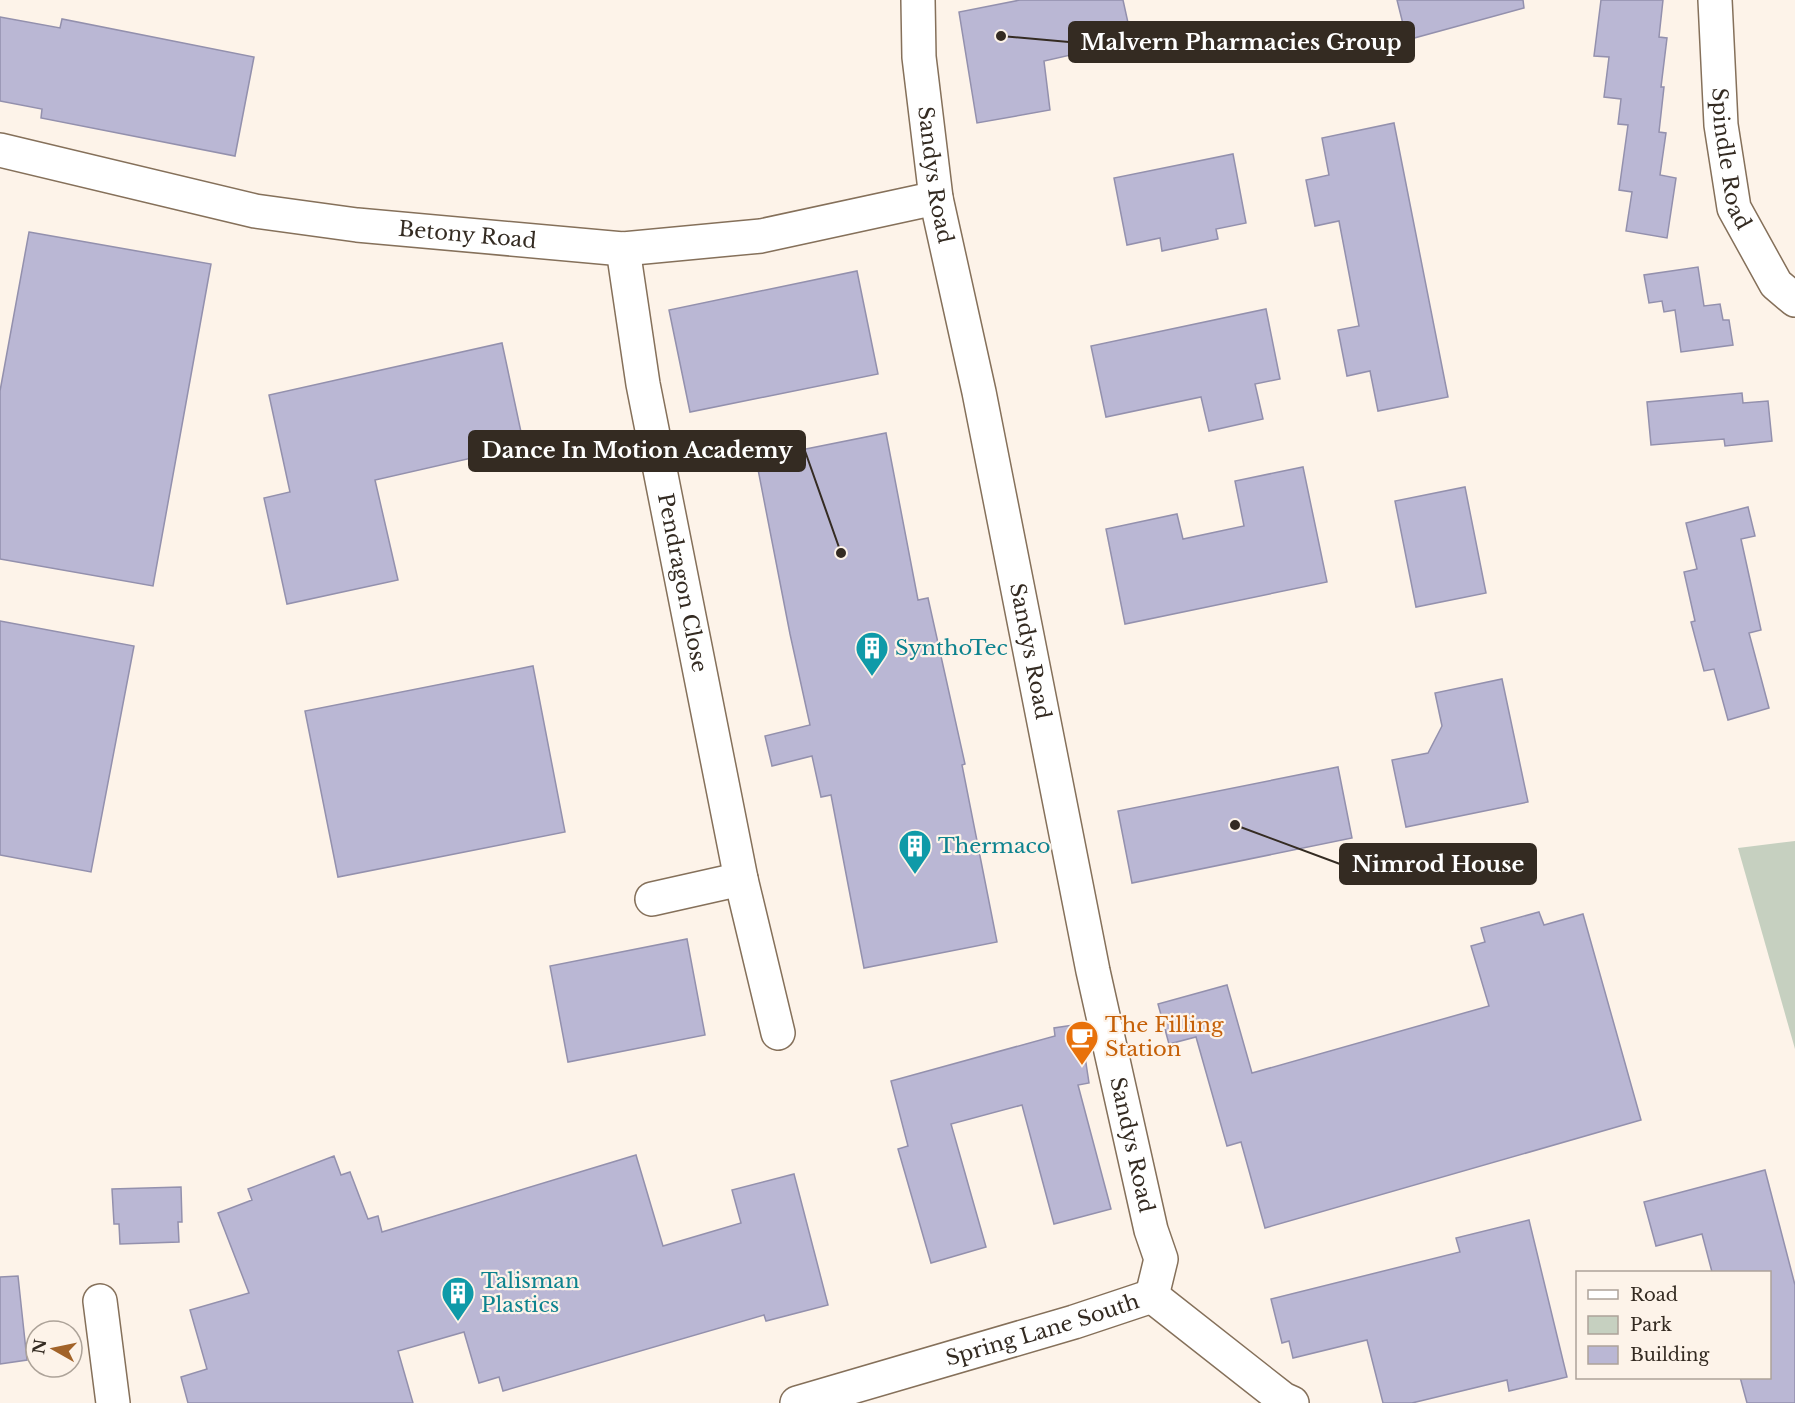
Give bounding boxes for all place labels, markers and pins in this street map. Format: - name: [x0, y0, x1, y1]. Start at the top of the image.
- callout: Malvern Pharmacies Group: [1069, 22, 1414, 62]
- callout: Dance In Motion Academy: [469, 431, 805, 471]
- building icon: SynthoTec: [854, 630, 890, 677]
- place label: SynthoTec: [895, 635, 1008, 661]
- building icon: Thermaco: [897, 828, 933, 875]
- place label: Thermaco: [938, 833, 1051, 859]
- callout: Nimrod House: [1340, 844, 1536, 884]
- place label: The Filling Station: [1105, 1012, 1224, 1062]
- cafe icon: The Filling Station: [1064, 1019, 1100, 1066]
- place label: Talisman Plastics: [481, 1268, 579, 1318]
- building icon: Talisman Plastics: [440, 1275, 476, 1322]

